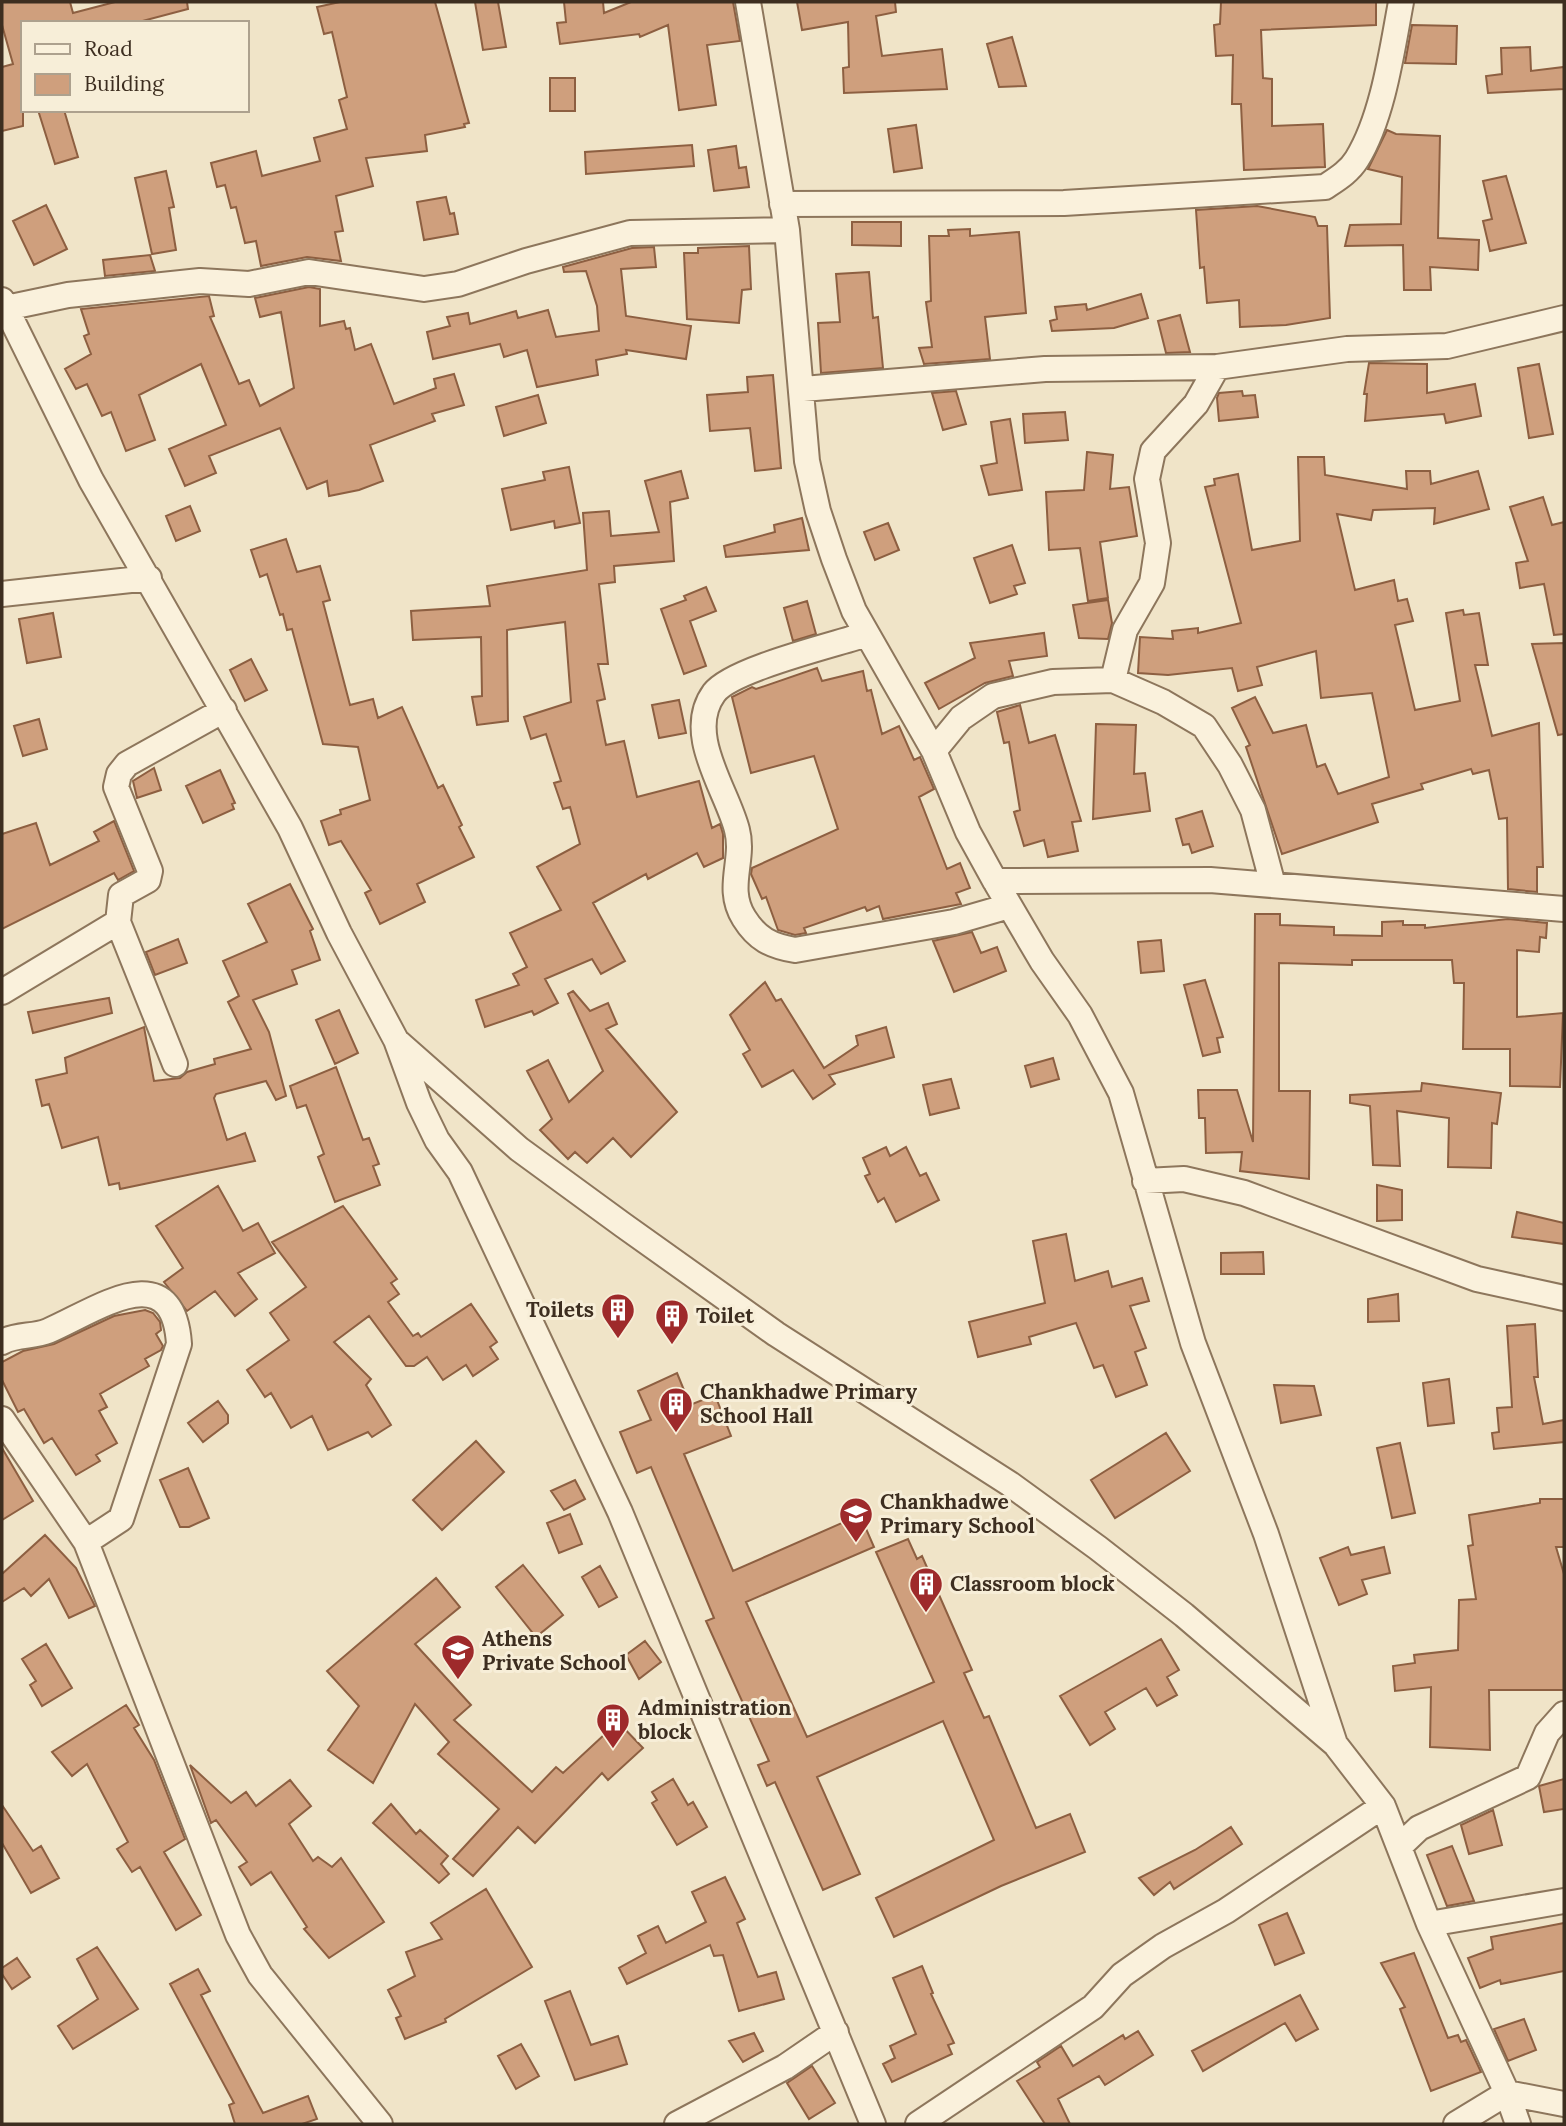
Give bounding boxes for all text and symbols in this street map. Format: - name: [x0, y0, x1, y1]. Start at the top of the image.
- legend: [21, 21, 248, 112]
- text: Road: [84, 35, 133, 62]
- text: Building: [84, 70, 164, 97]
- building icon: Toilets: [599, 1291, 637, 1340]
- place label: Toilets: [526, 1296, 594, 1323]
- building icon: Toilet: [653, 1297, 691, 1346]
- place label: Toilet: [696, 1302, 754, 1329]
- place label: Chankhadwe Primary School Hall: [700, 1378, 917, 1429]
- building icon: Chankhadwe Primary School Hall: [657, 1385, 695, 1434]
- place label: Chankhadwe Primary School: [880, 1488, 1035, 1539]
- school or university icon: Chankhadwe Primary School: [837, 1495, 875, 1544]
- building icon: Classroom block: [907, 1565, 945, 1614]
- place label: Classroom block: [950, 1570, 1115, 1597]
- place label: Athens Private School: [482, 1625, 627, 1676]
- school or university icon: Athens Private School: [439, 1632, 477, 1681]
- place label: Administration block: [637, 1694, 791, 1745]
- building icon: Administration block: [594, 1701, 632, 1750]

